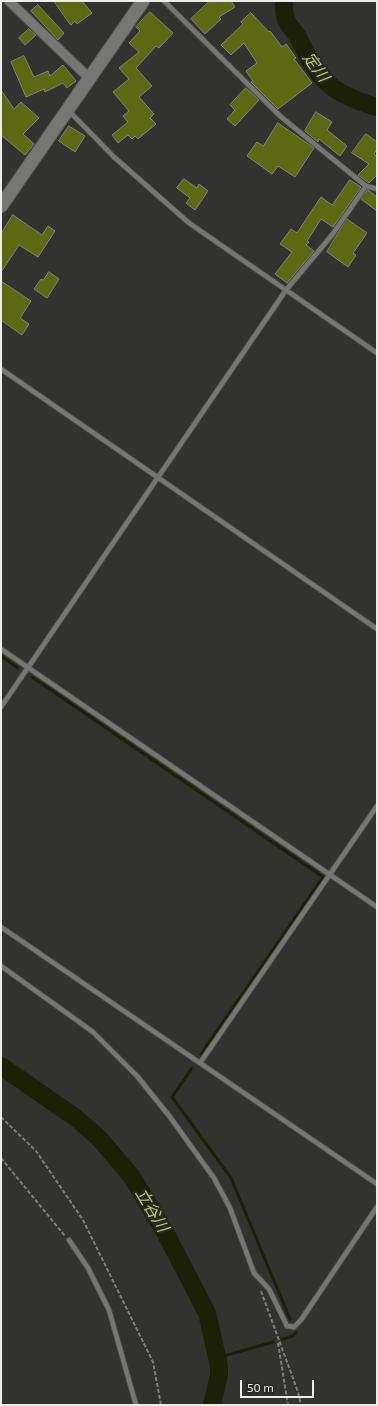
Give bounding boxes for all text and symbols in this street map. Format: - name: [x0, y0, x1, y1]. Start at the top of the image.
- water label: 定川: [299, 48, 333, 86]
- water label: 立谷川: [131, 1184, 173, 1236]
- scale bar: [242, 1372, 316, 1398]
- text: 50 m: [247, 1380, 274, 1394]

